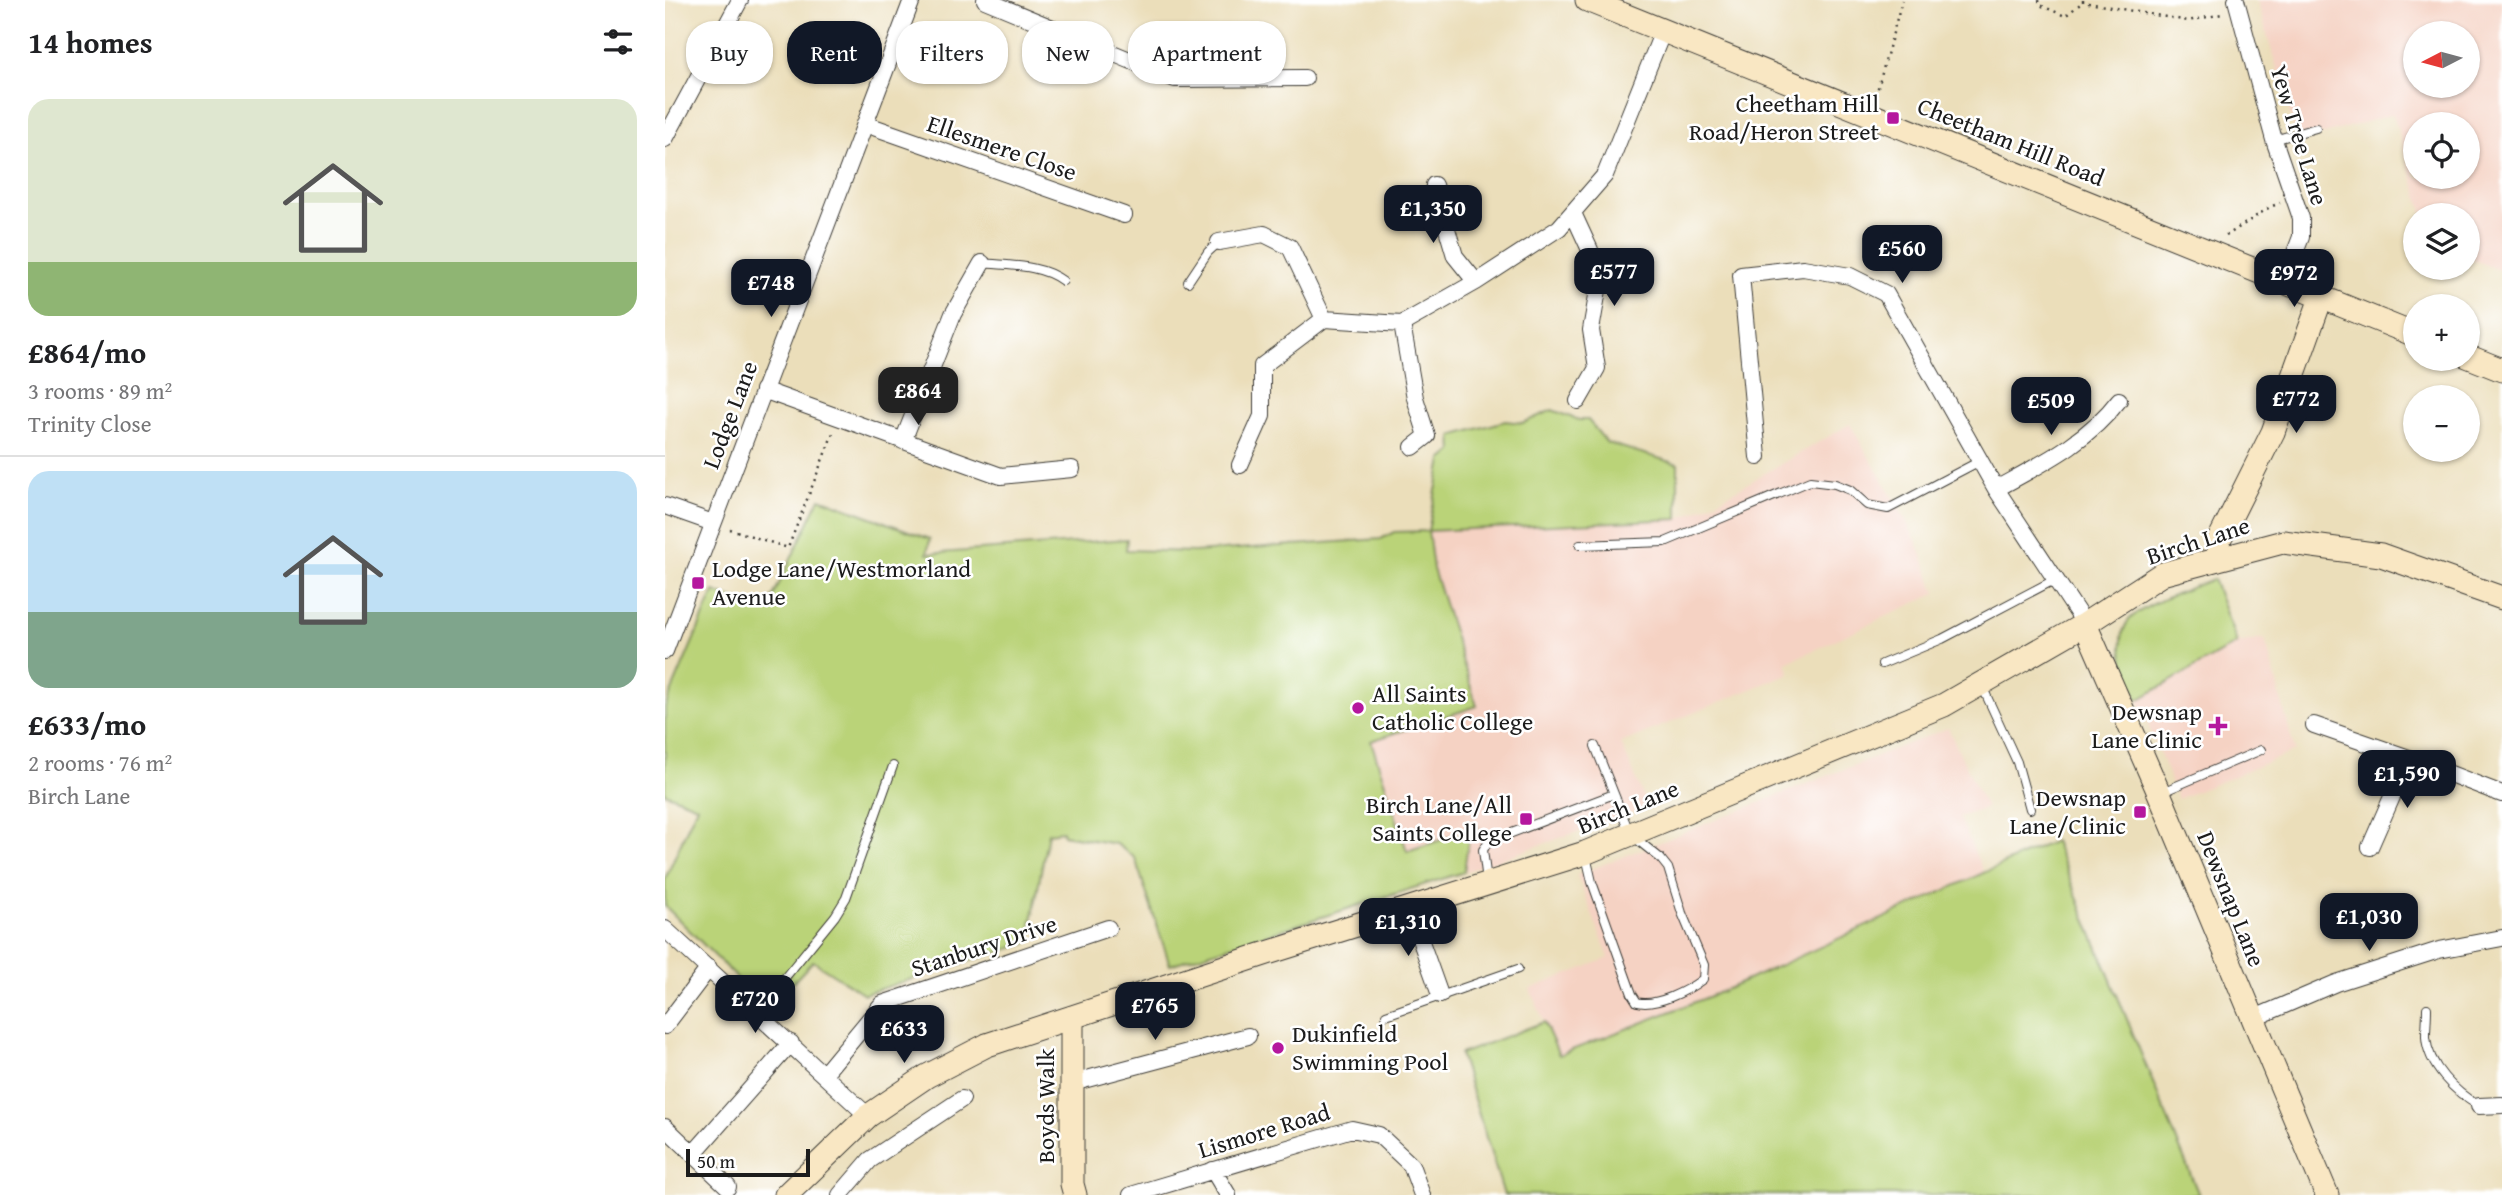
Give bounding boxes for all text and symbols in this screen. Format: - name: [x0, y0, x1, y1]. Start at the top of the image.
- text: 14 homes: [28, 20, 153, 64]
- chip: Buy: [686, 21, 773, 84]
- chip: Rent: [787, 21, 882, 84]
- chip: Filters: [896, 21, 1008, 84]
- chip: New: [1022, 21, 1114, 84]
- chip: Apartment: [1128, 21, 1286, 84]
- north arrow: [2403, 21, 2480, 98]
- map controls: [2403, 21, 2480, 462]
- icon: filters: [599, 23, 637, 61]
- street label: Yew Tree Lane: [2262, 60, 2337, 209]
- place label: Cheetham Hill Road/Heron Street: [1689, 86, 1880, 149]
- street label: Cheetham Hill Road: [1912, 88, 2110, 195]
- street label: Ellesmere Close: [923, 106, 1082, 189]
- marker: Cheetham Hill Road/Heron Street: [1885, 110, 1901, 126]
- button: locate: [2403, 112, 2480, 189]
- icon: home: [270, 145, 396, 271]
- pin: £1,350: [1376, 186, 1490, 245]
- text: £1,350: [1400, 191, 1466, 224]
- button: layers: [2403, 203, 2480, 280]
- pin: £560: [1861, 226, 1943, 285]
- text: £560: [1878, 231, 1926, 264]
- pin: £577: [1573, 248, 1655, 308]
- pin: £972: [2253, 250, 2335, 309]
- text: £577: [1590, 254, 1638, 287]
- text: £972: [2270, 255, 2318, 288]
- pin: £748: [730, 260, 812, 319]
- text: £748: [747, 265, 795, 298]
- button: +: [2403, 294, 2480, 371]
- text: £864/mo: [28, 330, 146, 374]
- street label: Lodge Lane: [693, 356, 766, 474]
- pin: £864: [877, 368, 959, 427]
- text: £864: [894, 373, 942, 406]
- text: 3 rooms · 89 m²: [28, 374, 172, 407]
- pin: £772: [2255, 376, 2337, 435]
- pin: £509: [2010, 378, 2092, 437]
- text: £772: [2272, 381, 2320, 414]
- text: £509: [2027, 383, 2075, 416]
- button: −: [2403, 385, 2480, 462]
- text: Trinity Close: [28, 407, 151, 440]
- street label: Birch Lane: [2142, 507, 2254, 574]
- icon: home: [270, 517, 396, 643]
- place label: Lodge Lane/Westmorland Avenue: [712, 551, 971, 614]
- marker: Lodge Lane/Westmorland Avenue: [690, 575, 706, 591]
- place label: All Saints Catholic College: [1372, 676, 1533, 739]
- place label: Dewsnap Lane Clinic: [2092, 694, 2202, 757]
- marker: All Saints Catholic College: [1350, 700, 1366, 716]
- text: £633/mo: [28, 702, 146, 746]
- marker: Dewsnap Lane Clinic: [2208, 716, 2228, 736]
- text: 2 rooms · 76 m²: [28, 746, 172, 779]
- pin: £1,590: [2350, 750, 2464, 810]
- text: £1,590: [2374, 756, 2440, 789]
- street label: Birch Lane: [1572, 770, 1684, 843]
- text: Birch Lane: [28, 779, 130, 812]
- place label: Dewsnap Lane/Clinic: [2010, 780, 2126, 843]
- place label: Birch Lane/All Saints College: [1366, 787, 1512, 850]
- marker: Dewsnap Lane/Clinic: [2132, 804, 2148, 820]
- marker: Birch Lane/All Saints College: [1518, 811, 1534, 827]
- street label: Dewsnap Lane: [2188, 826, 2275, 972]
- pin: £1,030: [2312, 894, 2426, 953]
- pin: £1,310: [1351, 898, 1465, 958]
- text: £1,030: [2336, 899, 2402, 932]
- text: £1,310: [1375, 904, 1441, 937]
- street label: Stanbury Drive: [906, 905, 1061, 986]
- pin: £720: [714, 976, 796, 1035]
- text: £720: [731, 981, 779, 1014]
- pin: £765: [1114, 982, 1196, 1042]
- text: £765: [1131, 988, 1179, 1021]
- pin: £633: [863, 1006, 945, 1065]
- text: £633: [880, 1011, 928, 1044]
- place label: Dukinfield Swimming Pool: [1292, 1016, 1449, 1079]
- marker: Dukinfield Swimming Pool: [1270, 1040, 1286, 1056]
- street label: Boyds Walk: [1028, 1048, 1063, 1164]
- street label: Lismore Road: [1194, 1094, 1334, 1167]
- scale bar: [686, 1146, 810, 1178]
- text: 50 m: [697, 1147, 735, 1175]

